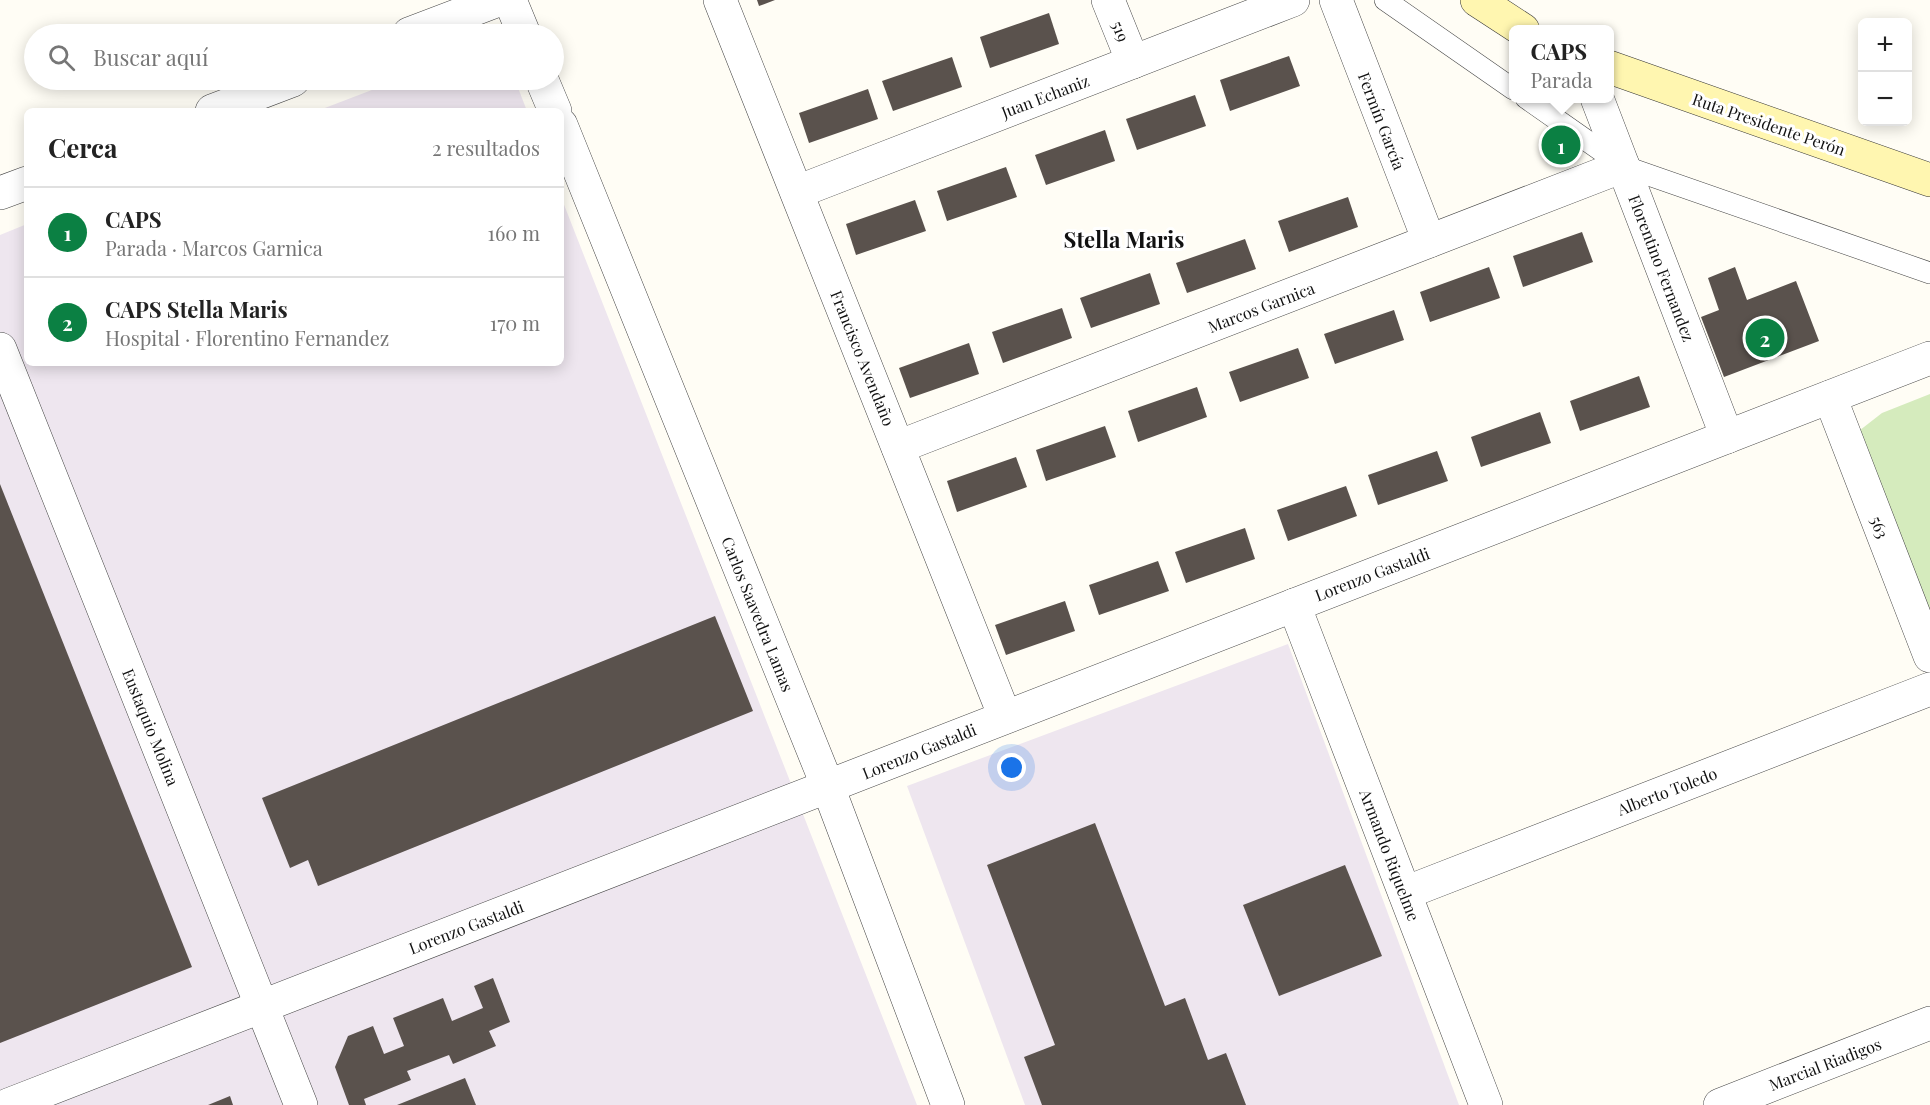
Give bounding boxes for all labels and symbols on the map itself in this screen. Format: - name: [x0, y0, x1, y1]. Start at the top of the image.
- street label: 519: [1107, 18, 1135, 44]
- street label: Juan Echaniz: [997, 69, 1092, 123]
- street label: Fermín García: [1354, 69, 1410, 173]
- street label: Ruta Presidente Perón: [1690, 88, 1849, 160]
- pin: 1: [1542, 122, 1580, 168]
- street label: Florentino Fernandez: [1624, 192, 1700, 345]
- district label: Stella Maris: [1064, 224, 1184, 254]
- street label: Marcos Garnica: [1205, 277, 1317, 337]
- street label: Francisco Avendaño: [826, 287, 900, 429]
- pin: 2: [1746, 316, 1784, 360]
- street label: 563: [1866, 513, 1894, 541]
- street label: Carlos Saavedra Lamas: [717, 533, 799, 695]
- street label: Lorenzo Gastaldi: [1312, 542, 1433, 606]
- street label: Eustaquio Molina: [118, 665, 184, 789]
- street label: Lorenzo Gastaldi: [859, 718, 979, 783]
- your location: [997, 753, 1026, 782]
- street label: Alberto Toledo: [1613, 762, 1720, 820]
- street label: Armando Riquelme: [1355, 785, 1425, 924]
- street label: Lorenzo Gastaldi: [406, 895, 527, 959]
- street label: Marcial Riadigos: [1766, 1033, 1884, 1095]

